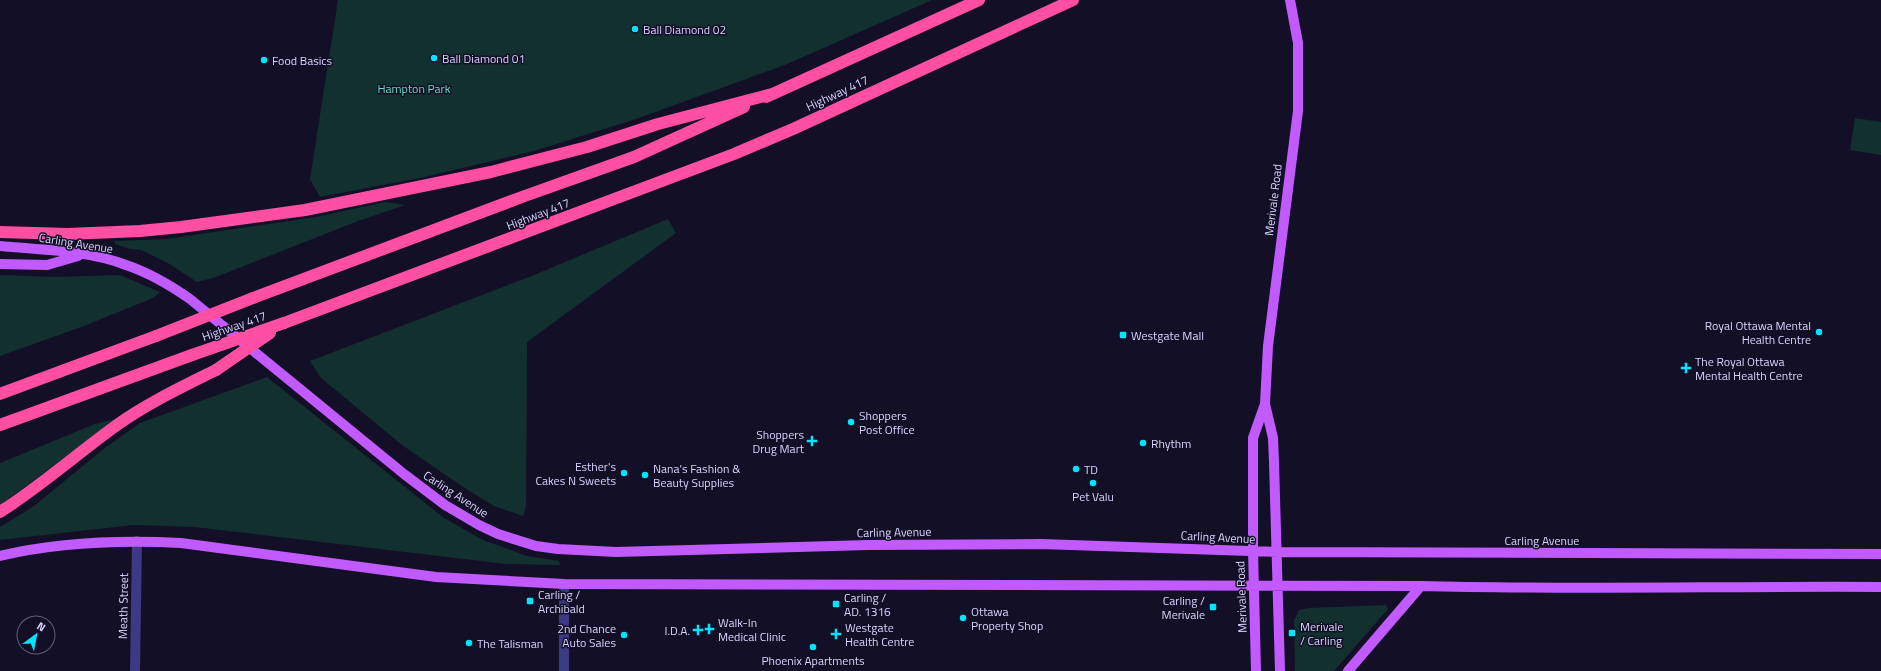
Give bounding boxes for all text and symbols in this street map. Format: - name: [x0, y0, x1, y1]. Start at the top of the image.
- place label: Ball Diamond 02: [643, 20, 726, 39]
- marker: Ball Diamond 02: [630, 24, 640, 34]
- place label: Ball Diamond 01: [442, 49, 525, 68]
- place label: Food Basics: [272, 51, 333, 70]
- marker: Ball Diamond 01: [429, 53, 439, 63]
- marker: Food Basics: [259, 55, 269, 65]
- street label: Highway 417: [803, 70, 871, 116]
- park label: Hampton Park: [377, 79, 451, 98]
- street label: Merivale Road: [1259, 163, 1287, 237]
- street label: Highway 417: [503, 193, 573, 235]
- street label: Carling Avenue: [38, 228, 114, 258]
- street label: Highway 417: [199, 306, 269, 346]
- place label: Royal Ottawa Mental Health Centre: [1705, 316, 1811, 349]
- place label: Westgate Mall: [1131, 326, 1204, 345]
- marker: Royal Ottawa Mental Health Centre: [1814, 327, 1824, 337]
- marker: Westgate Mall: [1118, 330, 1128, 340]
- place label: The Royal Ottawa Mental Health Centre: [1695, 352, 1803, 385]
- marker: The Royal Ottawa Mental Health Centre: [1680, 362, 1692, 374]
- place label: Shoppers Post Office: [859, 406, 915, 439]
- marker: Shoppers Post Office: [846, 417, 856, 427]
- place label: Shoppers Drug Mart: [752, 425, 805, 458]
- place label: Rhythm: [1151, 434, 1191, 453]
- marker: Shoppers Drug Mart: [807, 436, 817, 446]
- marker: Rhythm: [1138, 438, 1148, 448]
- place label: Esther's Cakes N Sweets: [535, 457, 616, 490]
- place label: Nana's Fashion & Beauty Supplies: [653, 459, 741, 492]
- place label: TD: [1084, 460, 1098, 479]
- marker: TD: [1071, 464, 1081, 474]
- street label: Carling Avenue: [419, 466, 493, 522]
- marker: Esther's Cakes N Sweets: [619, 468, 629, 478]
- marker: Nana's Fashion & Beauty Supplies: [640, 470, 650, 480]
- marker: Pet Valu: [1088, 478, 1098, 488]
- place label: Pet Valu: [1072, 487, 1114, 506]
- street label: Carling Avenue: [856, 522, 932, 542]
- street label: Carling Avenue: [1180, 526, 1256, 548]
- street label: Carling Avenue: [1505, 531, 1579, 550]
- street label: Merivale Road: [1230, 561, 1252, 633]
- street label: Meath Street: [113, 572, 133, 639]
- place label: Carling / Archibald: [538, 585, 585, 618]
- place label: Carling / AD. 1316: [844, 588, 891, 621]
- place label: Carling / Merivale: [1162, 591, 1205, 624]
- marker: Carling / Archibald: [525, 596, 535, 606]
- marker: Carling / AD. 1316: [831, 599, 841, 609]
- place label: Ottawa Property Shop: [971, 602, 1043, 635]
- marker: Carling / Merivale: [1208, 602, 1218, 612]
- place label: Walk-In Medical Clinic: [718, 613, 786, 646]
- marker: Ottawa Property Shop: [958, 613, 968, 623]
- north arrow: [16, 615, 56, 655]
- place label: Merivale / Carling: [1300, 617, 1343, 650]
- text: N: [34, 618, 49, 635]
- place label: Westgate Health Centre: [845, 618, 914, 651]
- place label: 2nd Chance Auto Sales: [557, 619, 616, 652]
- place label: I.D.A.: [665, 621, 690, 640]
- marker: Walk-In Medical Clinic: [703, 623, 715, 635]
- marker: I.D.A.: [693, 625, 703, 635]
- marker: Westgate Health Centre: [830, 628, 842, 640]
- marker: Merivale / Carling: [1287, 628, 1297, 638]
- marker: 2nd Chance Auto Sales: [619, 630, 629, 640]
- place label: The Talisman: [477, 634, 543, 653]
- marker: The Talisman: [464, 638, 474, 648]
- marker: Phoenix Apartments: [808, 642, 818, 652]
- place label: Phoenix Apartments: [761, 651, 865, 670]

